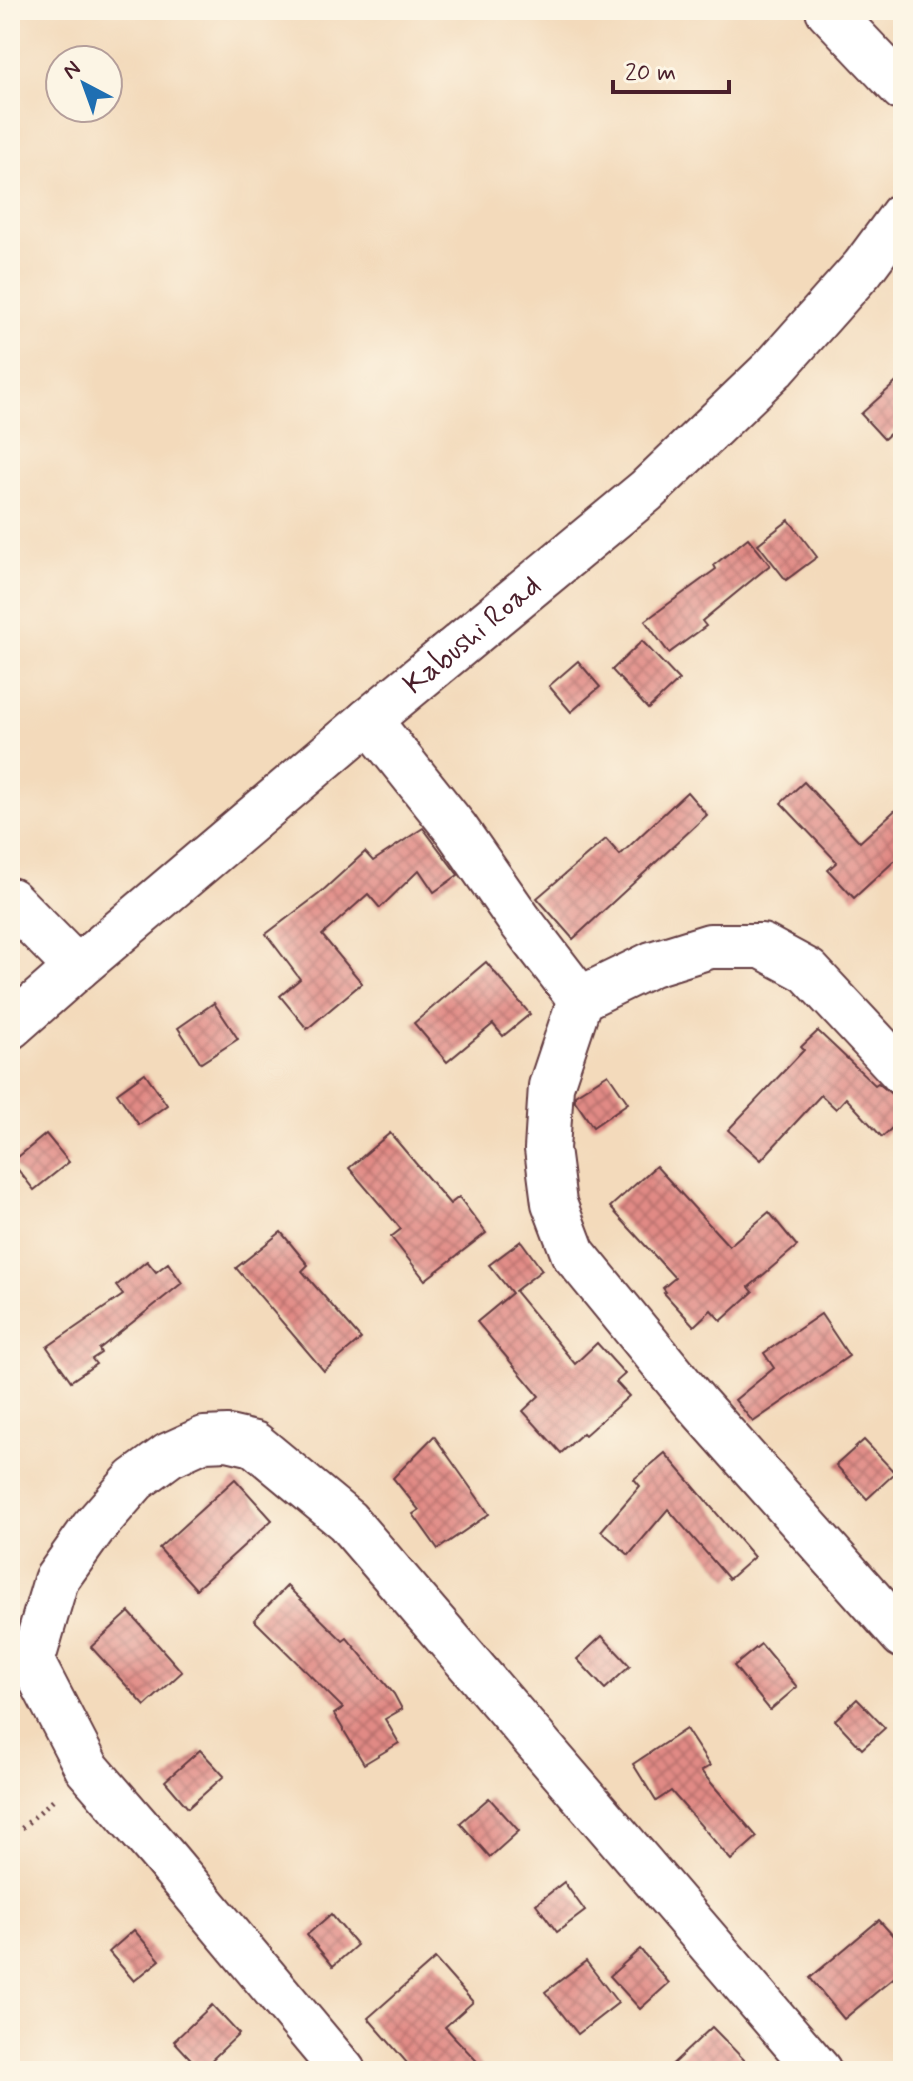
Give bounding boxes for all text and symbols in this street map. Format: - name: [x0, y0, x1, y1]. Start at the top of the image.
- north arrow: [44, 44, 124, 124]
- scale bar: [613, 44, 729, 94]
- text: N: [57, 55, 87, 86]
- text: 20 m: [625, 58, 676, 89]
- street label: Kabushi Road: [395, 566, 549, 703]

